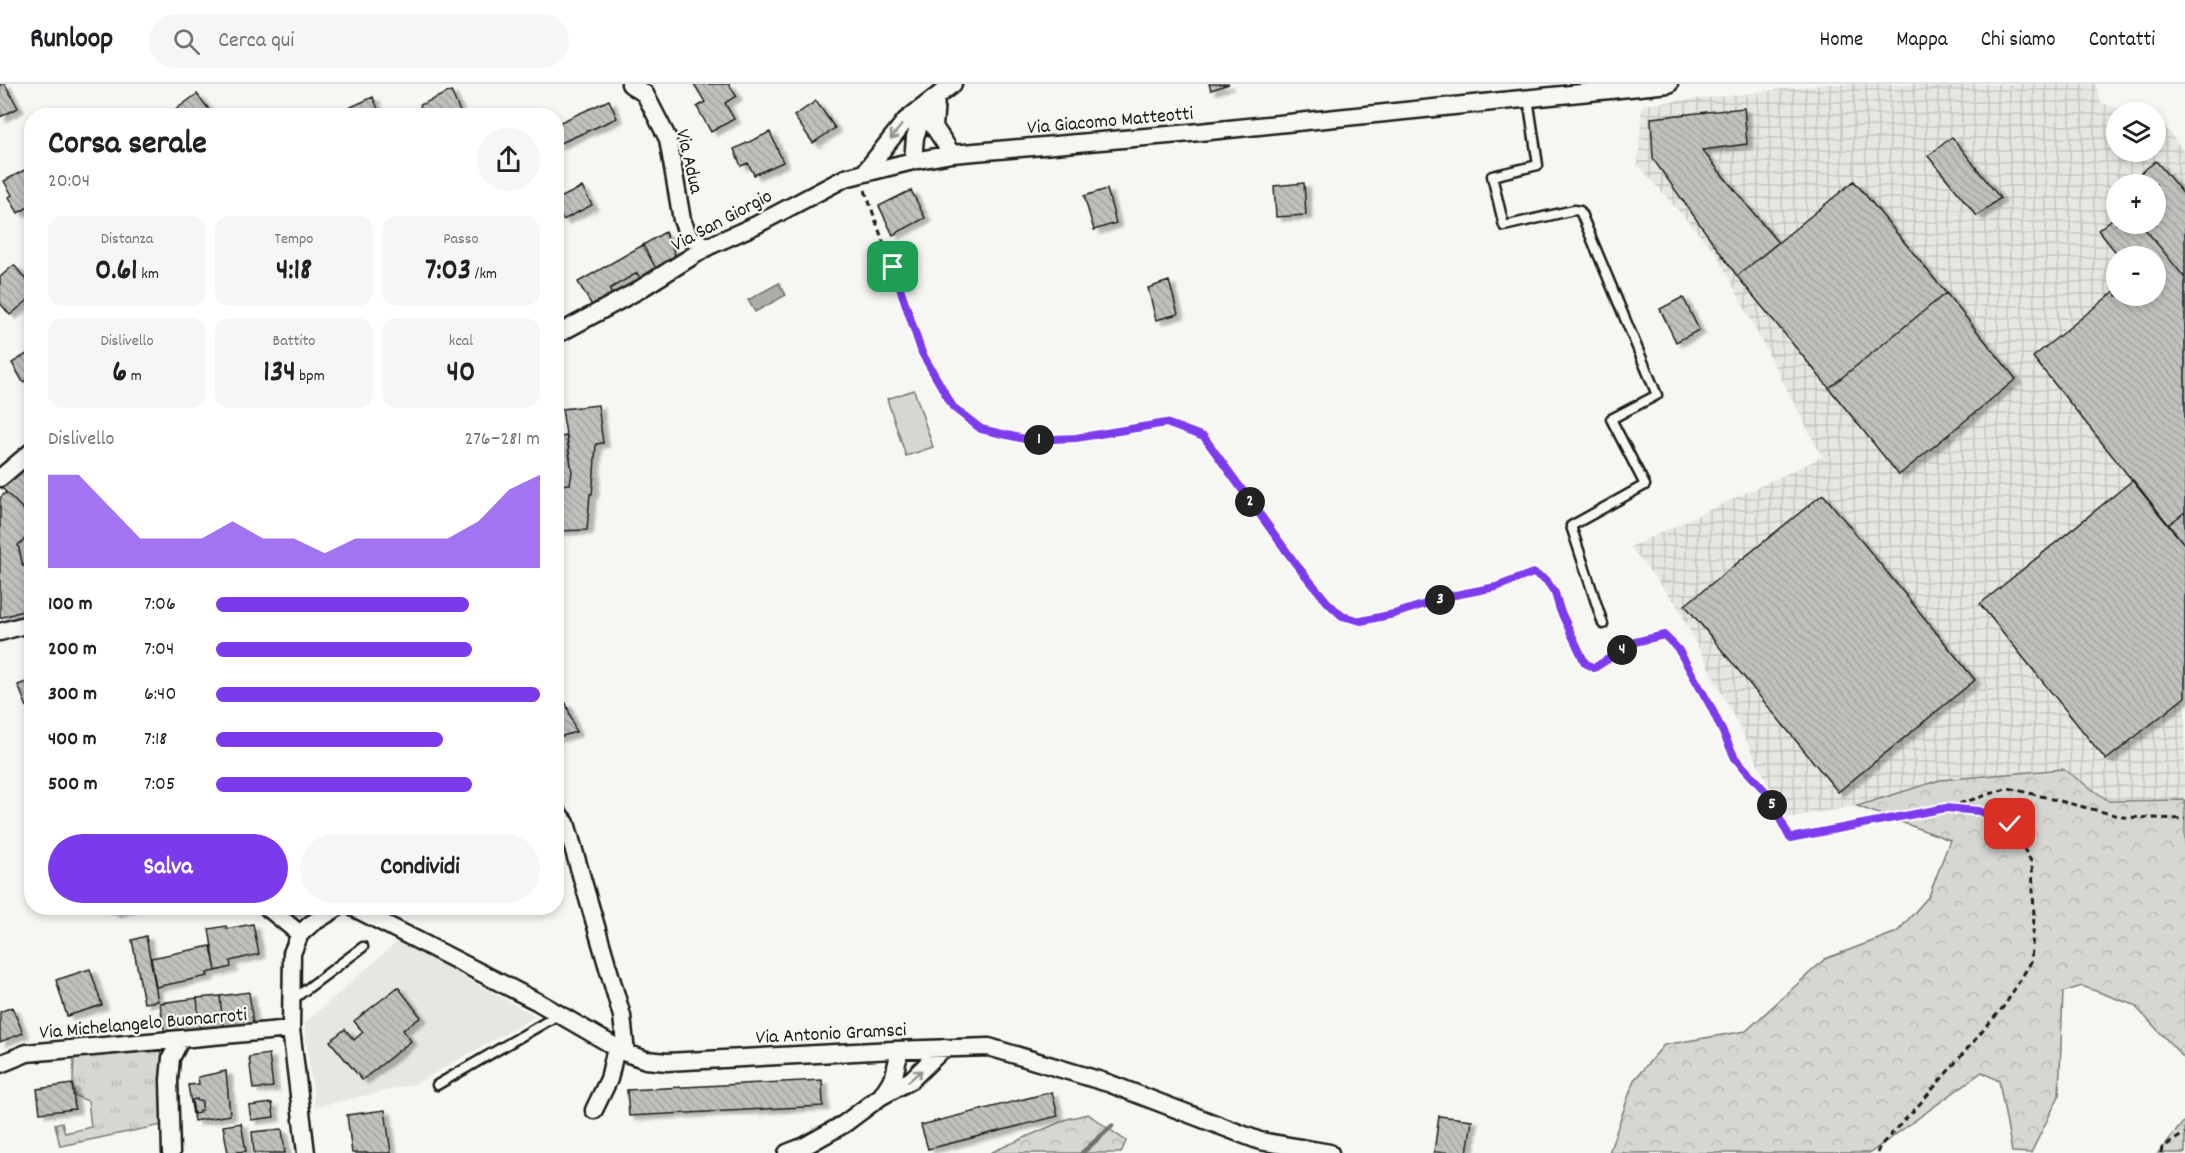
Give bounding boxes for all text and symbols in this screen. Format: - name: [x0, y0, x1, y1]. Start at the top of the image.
- search box: [149, 14, 569, 68]
- text: Runloop: [30, 21, 113, 61]
- icon: search: [170, 25, 203, 58]
- text: Cerca qui: [218, 26, 294, 57]
- text: Home: [1820, 26, 1863, 56]
- text: Mappa: [1896, 26, 1948, 56]
- text: Chi siamo: [1981, 26, 2056, 56]
- text: Contatti: [2089, 26, 2155, 56]
- street label: Via Giacomo Matteotti: [1026, 101, 1195, 143]
- map controls: [2106, 102, 2166, 306]
- button: layers: [2106, 102, 2166, 162]
- text: Corsa serale: [48, 122, 207, 169]
- one-way arrow: [890, 123, 903, 139]
- street label: Via Adua: [667, 127, 709, 197]
- button: share: [477, 128, 540, 191]
- text: 20:04: [48, 168, 90, 196]
- button: +: [2106, 174, 2166, 234]
- street label: Via San Giorgio: [667, 183, 778, 260]
- text: Distanza: [101, 228, 153, 251]
- text: Tempo: [275, 228, 313, 251]
- text: Passo: [443, 228, 479, 251]
- pin: [867, 241, 918, 292]
- button: −: [2106, 246, 2166, 306]
- icon: arrive: [876, 250, 909, 283]
- text: 0.61: [95, 251, 138, 294]
- text: 4:18: [276, 251, 312, 294]
- text: 7:03: [425, 251, 471, 294]
- text: km: [138, 263, 159, 286]
- text: /km: [471, 263, 497, 286]
- text: Dislivello: [100, 330, 154, 353]
- text: Battito: [273, 330, 315, 353]
- text: kcal: [449, 330, 473, 353]
- text: 6: [112, 353, 127, 396]
- text: 134: [263, 353, 296, 396]
- text: 40: [447, 353, 475, 396]
- text: m: [127, 365, 142, 388]
- text: bpm: [296, 365, 325, 388]
- pin: 1: [1024, 425, 1054, 455]
- text: Dislivello: [48, 426, 114, 454]
- text: 276–281 m: [464, 426, 540, 454]
- text: 1: [1037, 428, 1041, 451]
- pin: 2: [1235, 487, 1265, 517]
- text: 2: [1247, 490, 1254, 513]
- pin: 3: [1425, 585, 1455, 615]
- text: 3: [1436, 588, 1444, 611]
- text: 100 m: [48, 591, 93, 619]
- text: 7:06: [144, 591, 176, 619]
- pin: 4: [1607, 635, 1637, 665]
- text: 200 m: [48, 636, 97, 664]
- text: 7:04: [144, 636, 174, 664]
- text: 4: [1619, 638, 1625, 661]
- text: 300 m: [48, 681, 97, 709]
- text: 6:40: [144, 681, 176, 709]
- text: 400 m: [48, 726, 96, 754]
- text: 7:18: [144, 726, 167, 754]
- text: 500 m: [48, 771, 97, 799]
- text: 7:05: [144, 771, 175, 799]
- pin: 5: [1757, 790, 1787, 820]
- text: 5: [1768, 793, 1776, 816]
- pin: [1984, 798, 2035, 849]
- icon: check: [1993, 807, 2026, 840]
- button: Salva: [48, 834, 288, 903]
- button: Condividi: [300, 834, 540, 903]
- street label: Via Michelangelo Buonarroti: [38, 1002, 249, 1048]
- street label: Via Antonio Gramsci: [755, 1017, 908, 1053]
- one-way arrow: [907, 1069, 922, 1083]

